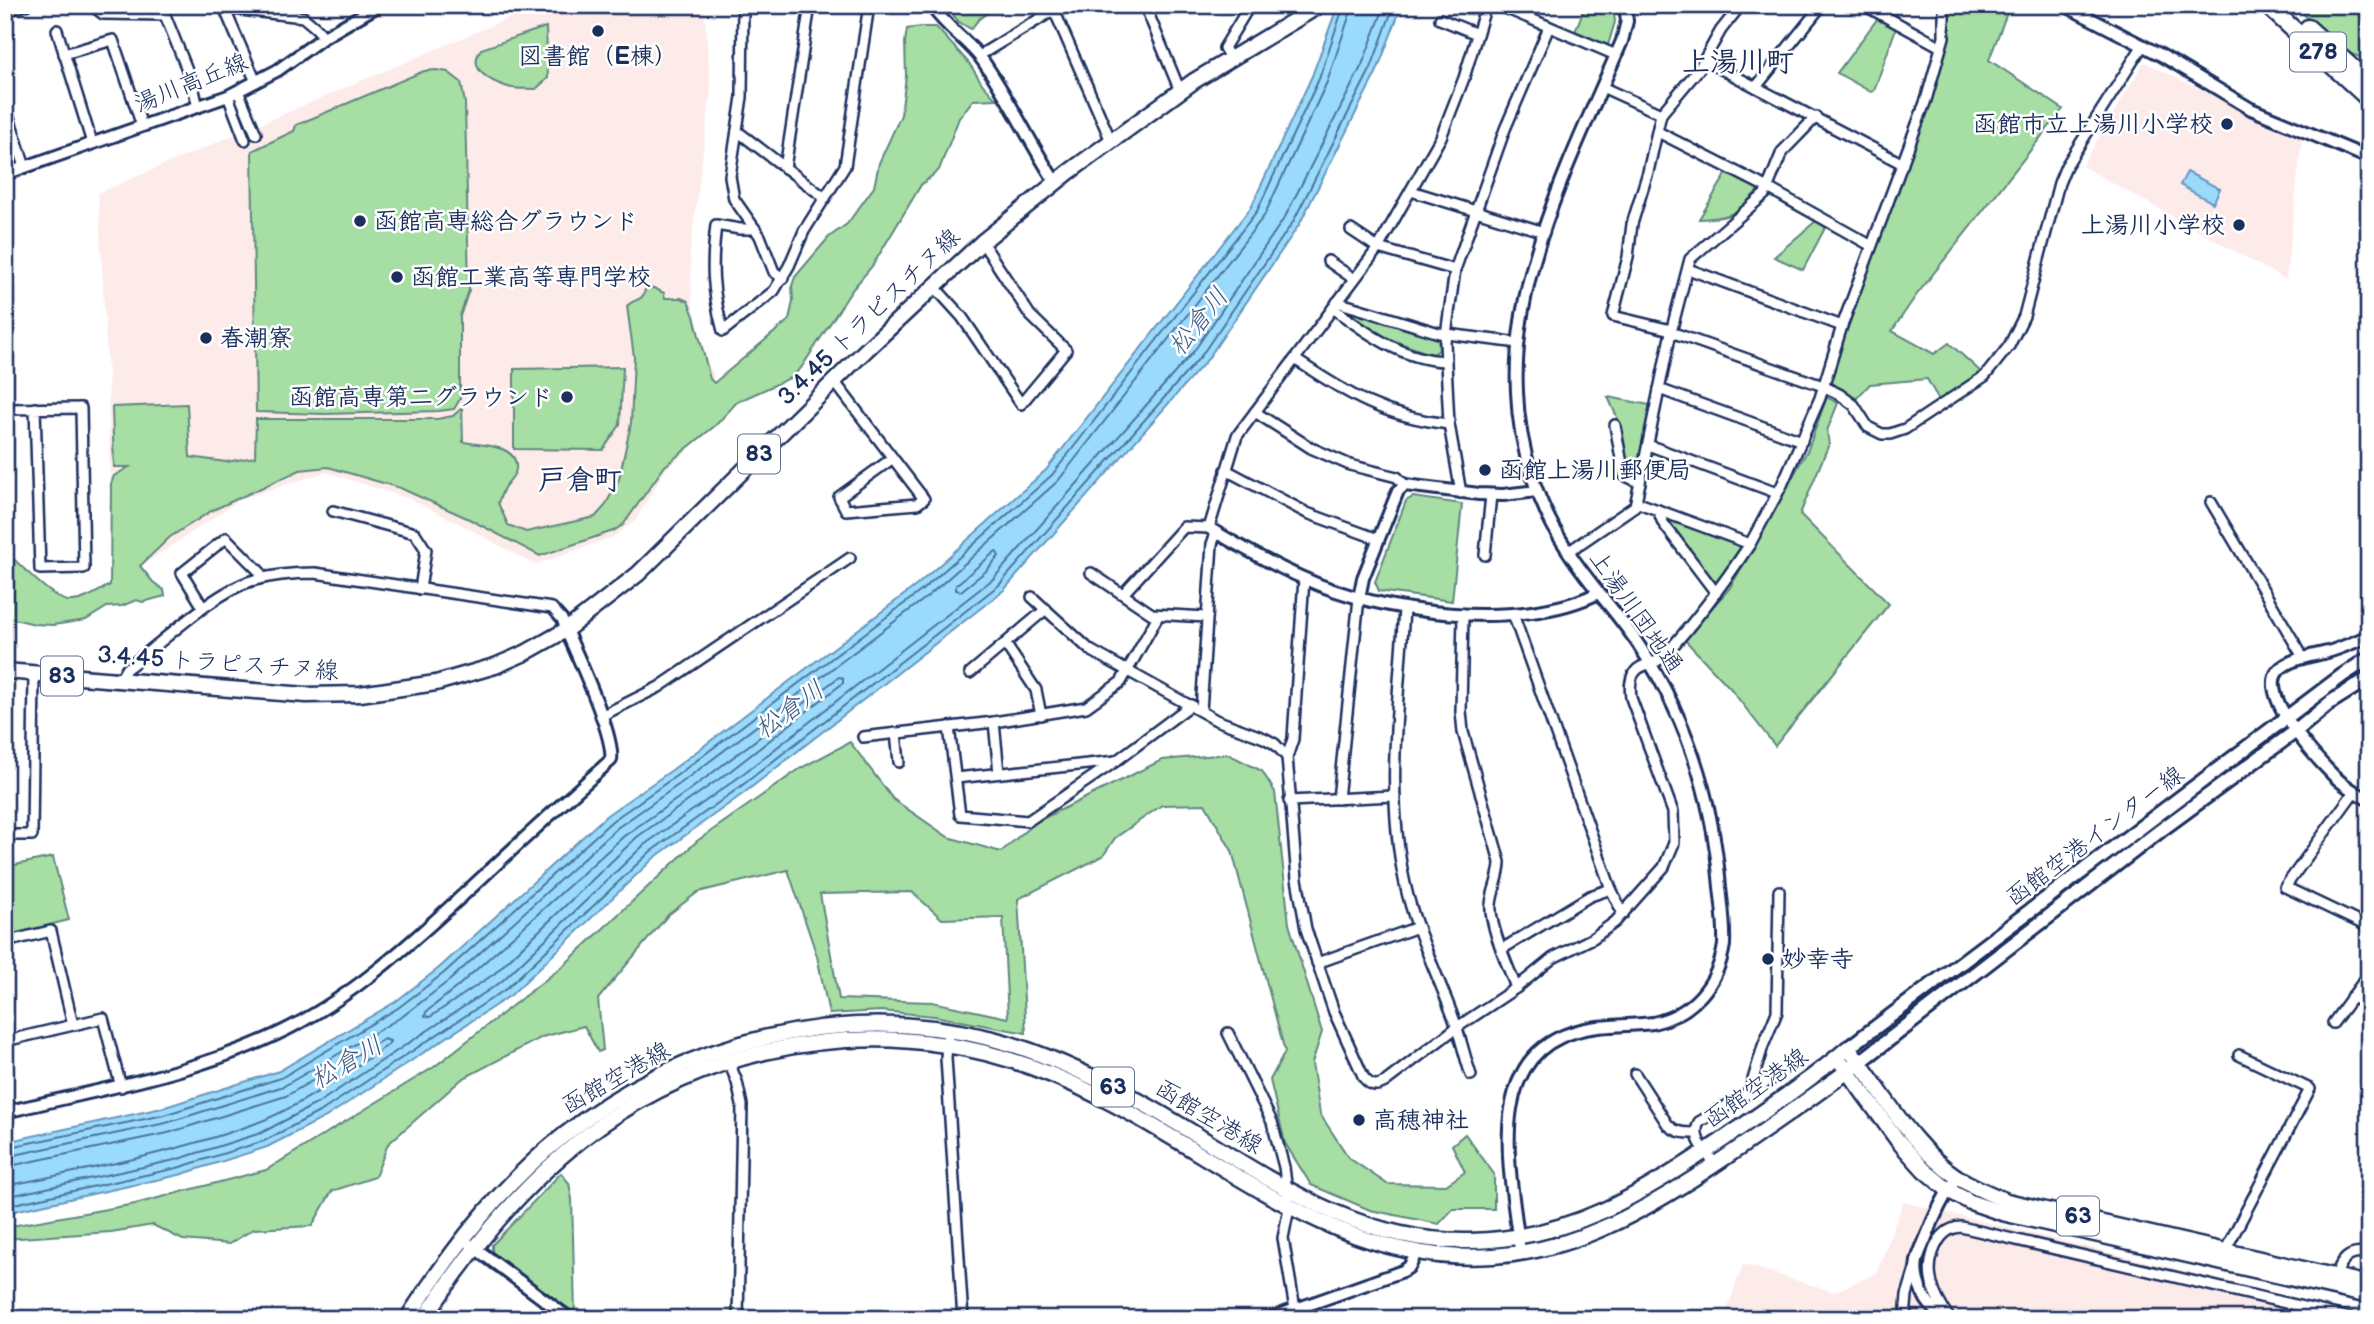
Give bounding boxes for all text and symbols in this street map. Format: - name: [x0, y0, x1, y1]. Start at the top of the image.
- marker: 図書館（E棟）: [590, 23, 606, 39]
- road number: 278: [2290, 32, 2346, 72]
- place label: 図書館（E棟）: [518, 42, 678, 71]
- district label: 上湯川町: [1682, 46, 1794, 79]
- street label: 湯川高丘線: [130, 47, 252, 119]
- place label: 函館市立上湯川小学校: [1973, 110, 2213, 139]
- marker: 函館市立上湯川小学校: [2219, 116, 2235, 132]
- place label: 函館高専総合グラウンド: [374, 207, 638, 236]
- place label: 上湯川小学校: [2081, 211, 2225, 240]
- marker: 函館高専総合グラウンド: [352, 213, 368, 229]
- marker: 上湯川小学校: [2231, 217, 2247, 233]
- street label: 3.4.45 トラピスチヌ線: [772, 222, 966, 412]
- place label: 函館工業高等専門学校: [411, 263, 651, 292]
- marker: 函館工業高等専門学校: [389, 269, 405, 285]
- water label: 松倉川: [1162, 282, 1236, 362]
- place label: 春潮寮: [220, 324, 292, 353]
- marker: 春潮寮: [198, 330, 214, 346]
- place label: 函館高専第二グラウンド: [289, 383, 553, 412]
- marker: 函館高専第二グラウンド: [559, 389, 575, 405]
- road number: 83: [738, 435, 780, 474]
- place label: 函館上湯川郵便局: [1499, 456, 1691, 485]
- marker: 函館上湯川郵便局: [1477, 462, 1493, 478]
- district label: 戸倉町: [538, 464, 622, 497]
- street label: 上湯川団地通: [1583, 545, 1689, 679]
- street label: 3.4.45 トラピスチヌ線: [96, 640, 340, 686]
- road number: 83: [41, 656, 83, 696]
- water label: 松倉川: [749, 675, 831, 745]
- street label: 函館空港インター線: [2000, 760, 2190, 912]
- place label: 妙幸寺: [1782, 945, 1854, 974]
- marker: 妙幸寺: [1760, 951, 1776, 967]
- water label: 松倉川: [305, 1030, 389, 1096]
- street label: 函館空港線: [557, 1035, 675, 1121]
- street label: 函館空港線: [1699, 1042, 1813, 1134]
- road number: 63: [1092, 1068, 1134, 1106]
- street label: 函館空港線: [1150, 1074, 1268, 1160]
- place label: 高穂神社: [1373, 1106, 1469, 1135]
- marker: 高穂神社: [1351, 1112, 1367, 1128]
- road number: 63: [2057, 1196, 2099, 1236]

